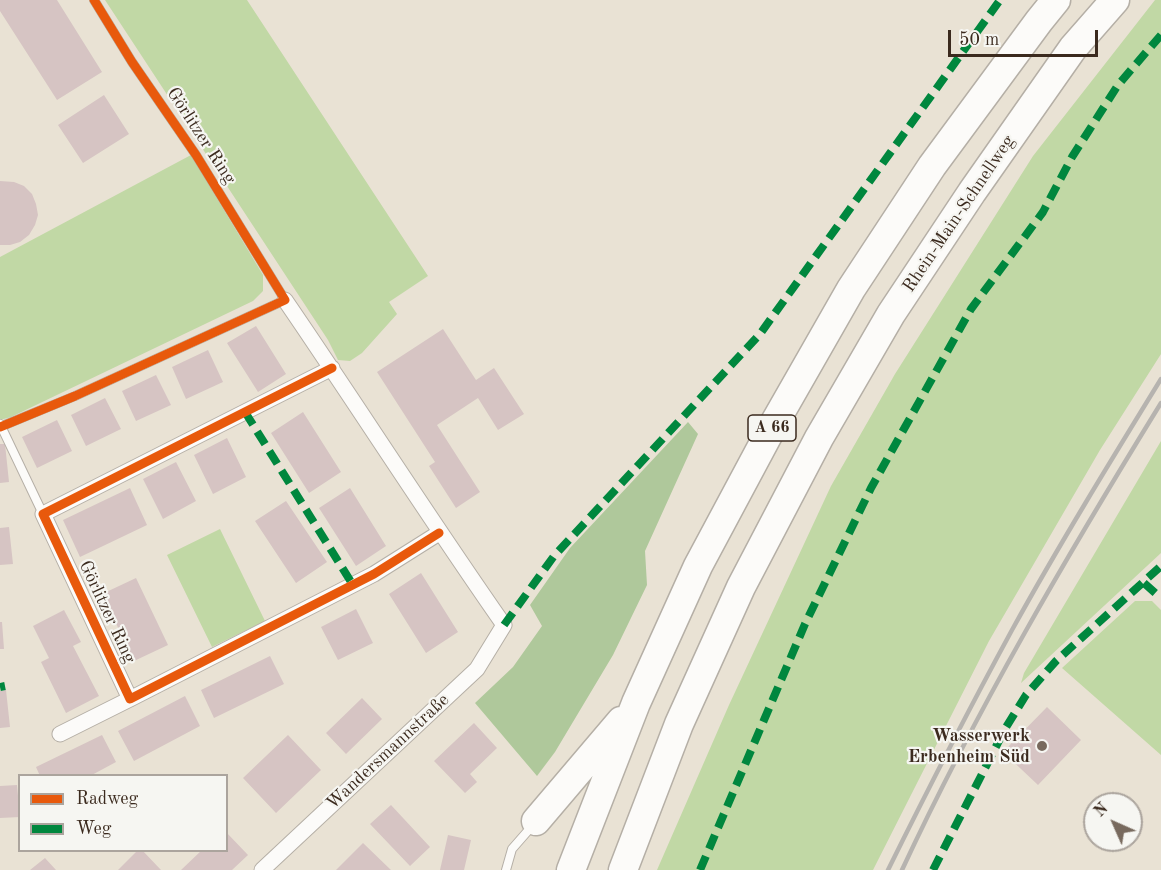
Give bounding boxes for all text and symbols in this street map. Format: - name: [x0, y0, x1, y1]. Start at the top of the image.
- scale bar: [951, 18, 1101, 56]
- text: 50 m: [959, 31, 999, 49]
- street label: Görlitzer Ring: [162, 84, 240, 188]
- street label: Rhein-Main-Schnellweg: [898, 131, 1020, 297]
- road number: A 66: [748, 415, 796, 441]
- street label: Görlitzer Ring: [74, 557, 140, 667]
- street label: Wandersmannstraße: [322, 690, 454, 814]
- place label: Wasserwerk Erbenheim Süd: [908, 725, 1030, 768]
- marker: Wasserwerk Erbenheim Süd: [1035, 739, 1049, 753]
- legend: [18, 774, 228, 852]
- text: Radweg: [76, 790, 138, 808]
- north arrow: [1083, 792, 1143, 852]
- text: N: [1092, 801, 1112, 821]
- text: Weg: [76, 820, 112, 838]

